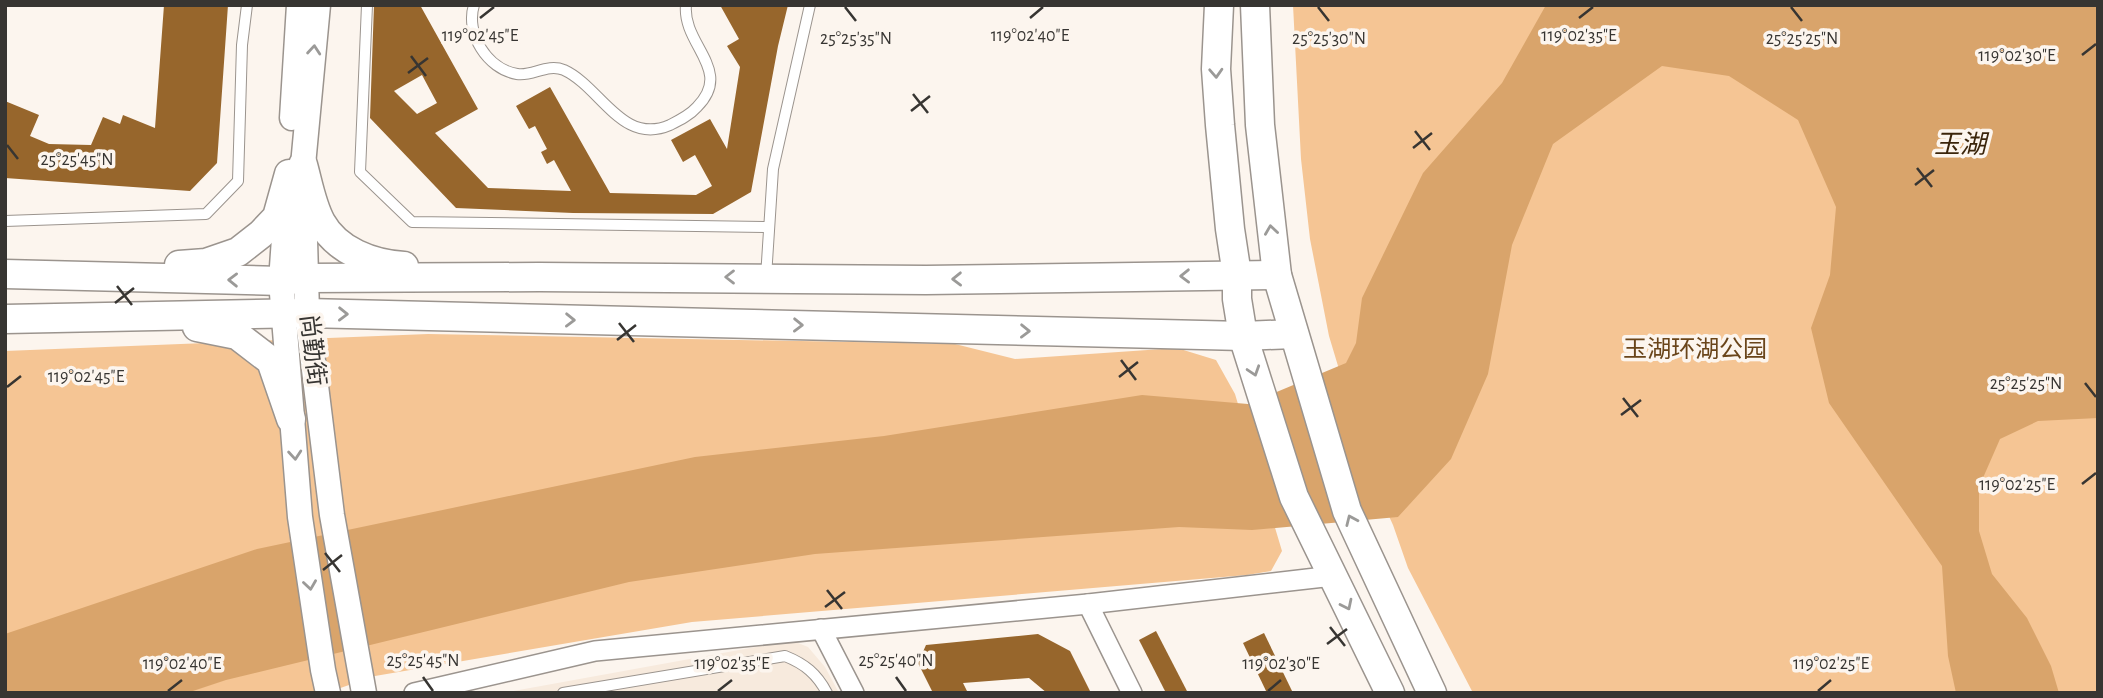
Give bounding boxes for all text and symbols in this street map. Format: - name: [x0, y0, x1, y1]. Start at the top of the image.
- text: 119°02'45"E: [442, 27, 519, 45]
- text: 119°02'40"E: [991, 27, 1070, 45]
- text: 119°02'35"E: [1541, 27, 1617, 45]
- text: 25°25'35"N: [820, 30, 892, 48]
- text: 25°25'30"N: [1292, 30, 1366, 48]
- text: 25°25'25"N: [1766, 30, 1838, 48]
- one-way arrow: [306, 44, 321, 55]
- text: 119°02'30"E: [1978, 47, 2056, 65]
- one-way arrow: [1209, 68, 1224, 79]
- water label: 玉湖: [1934, 131, 1990, 158]
- text: 25°25'45"N: [40, 151, 114, 169]
- one-way arrow: [1264, 225, 1279, 236]
- one-way arrow: [1179, 268, 1190, 283]
- one-way arrow: [724, 270, 735, 285]
- one-way arrow: [951, 271, 962, 287]
- one-way arrow: [227, 273, 238, 288]
- one-way arrow: [338, 307, 349, 322]
- one-way arrow: [566, 312, 576, 328]
- street label: 尚勤街: [296, 313, 330, 387]
- one-way arrow: [793, 318, 804, 333]
- one-way arrow: [1020, 323, 1031, 338]
- park label: 玉湖环湖公园: [1623, 337, 1767, 362]
- one-way arrow: [1246, 365, 1261, 377]
- text: 119°02'45"E: [48, 368, 125, 386]
- text: 25°25'25"N: [1990, 375, 2062, 393]
- one-way arrow: [287, 450, 302, 461]
- text: 119°02'25"E: [1979, 476, 2055, 494]
- one-way arrow: [1345, 515, 1359, 527]
- one-way arrow: [303, 579, 318, 591]
- one-way arrow: [1338, 598, 1352, 610]
- text: 25°25'45"N: [386, 652, 460, 670]
- text: 25°25'40"N: [858, 652, 934, 670]
- text: 119°02'40"E: [143, 655, 222, 673]
- text: 119°02'35"E: [694, 655, 770, 673]
- text: 119°02'30"E: [1242, 655, 1320, 673]
- text: 119°02'25"E: [1793, 655, 1869, 673]

